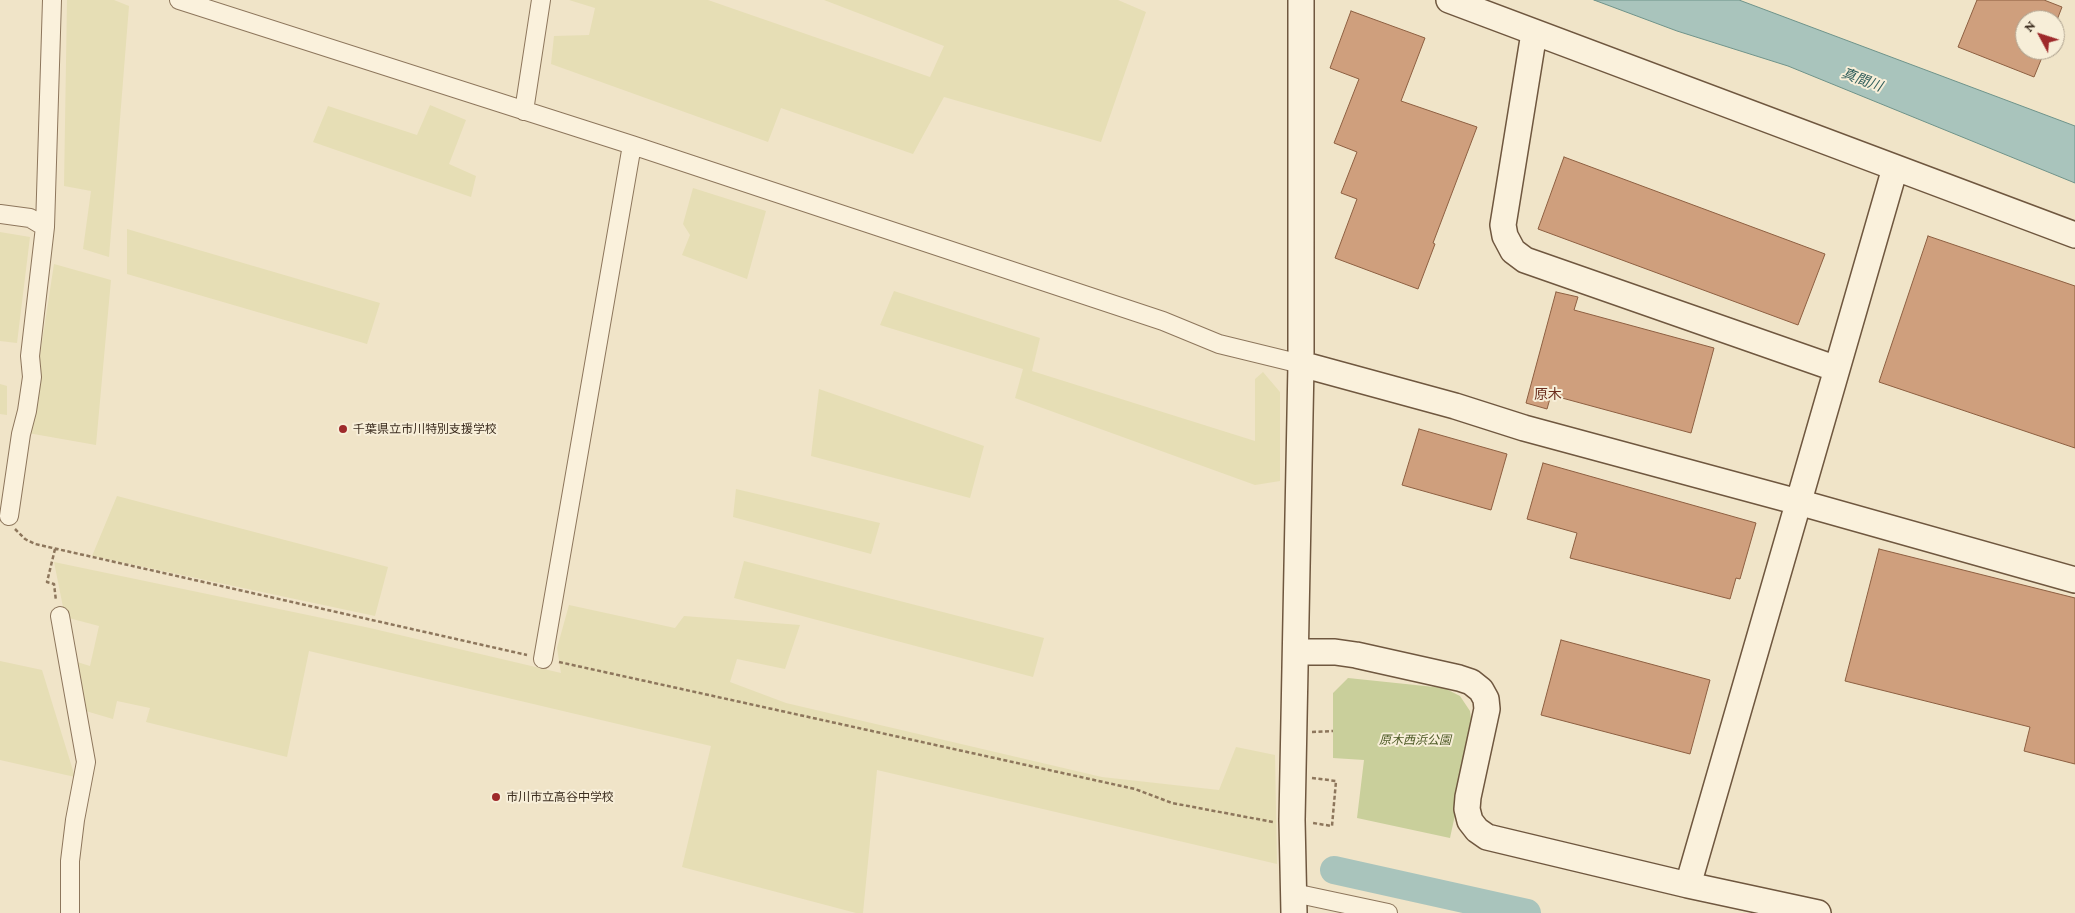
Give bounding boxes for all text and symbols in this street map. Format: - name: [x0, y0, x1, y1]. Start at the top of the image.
- north arrow: [2015, 10, 2065, 60]
- text: N: [2020, 17, 2038, 35]
- water label: 真間川: [1839, 65, 1885, 95]
- district label: 原木: [1534, 387, 1562, 403]
- place label: 千葉県立市川特別支援学校: [353, 422, 497, 436]
- marker: 千葉県立市川特別支援学校: [337, 423, 349, 435]
- park label: 原木西浜公園: [1379, 733, 1451, 747]
- place label: 市川市立高谷中学校: [506, 790, 614, 804]
- marker: 市川市立高谷中学校: [490, 791, 502, 803]

